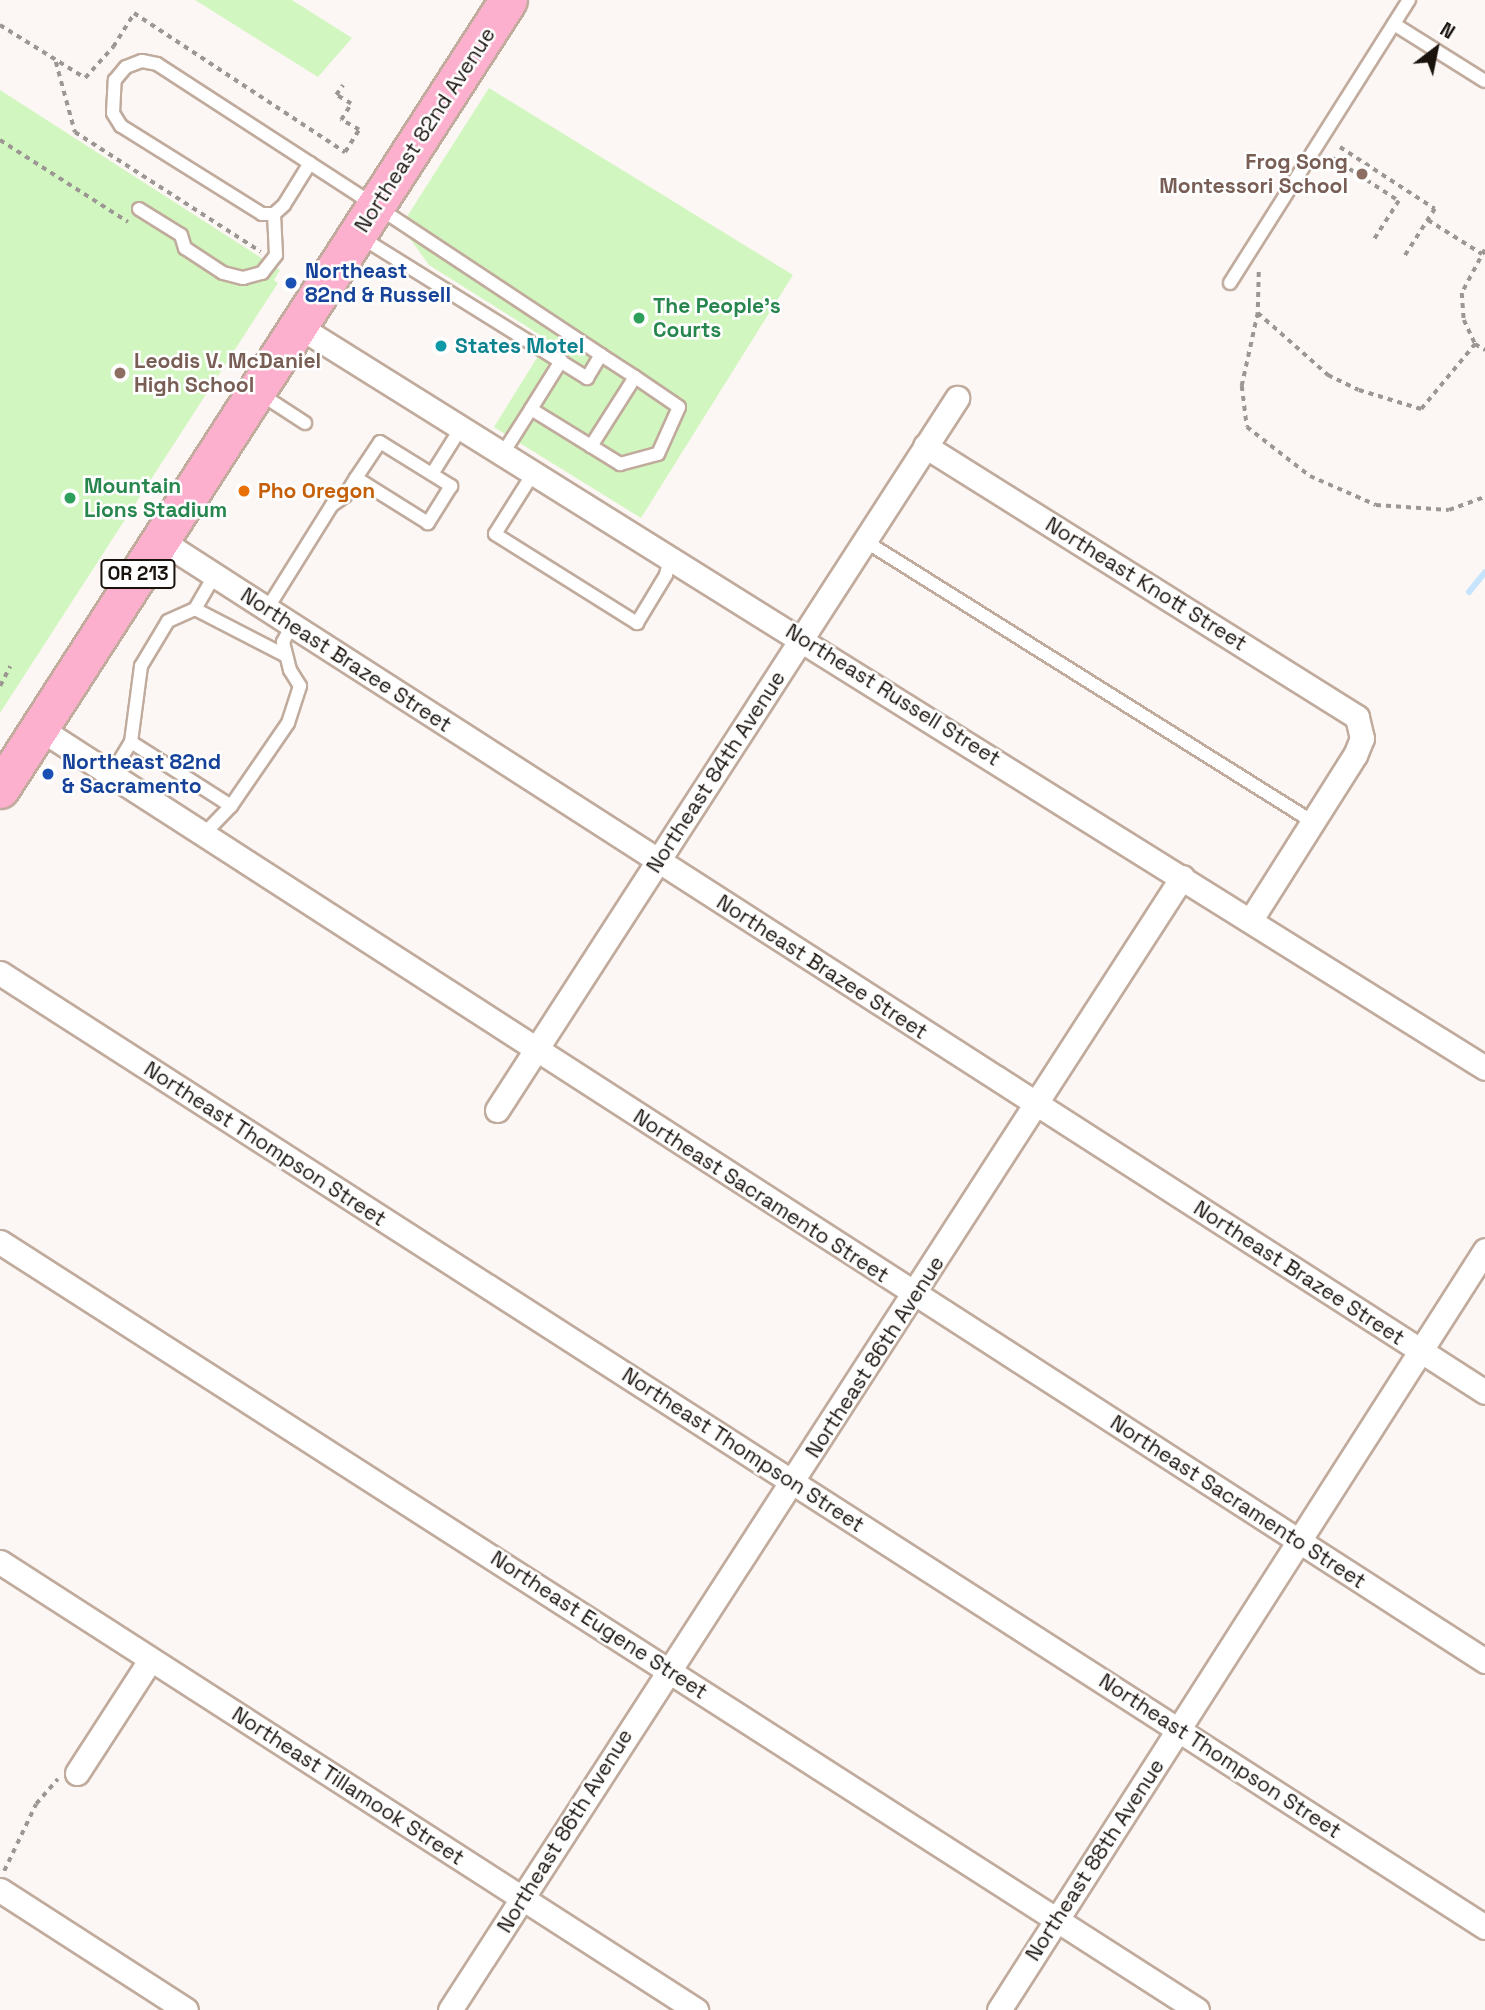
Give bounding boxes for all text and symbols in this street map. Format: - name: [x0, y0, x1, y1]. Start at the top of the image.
- north arrow: [1401, 14, 1471, 84]
- text: N: [1435, 17, 1459, 45]
- street label: Northeast 82nd Avenue: [349, 23, 501, 237]
- place label: Frog Song Montessori School: [1159, 149, 1348, 199]
- marker: Frog Song Montessori School: [1354, 166, 1370, 182]
- place label: Northeast 82nd & Russell: [305, 258, 451, 308]
- marker: Northeast 82nd & Russell: [283, 275, 299, 291]
- place label: The People's Courts: [653, 293, 781, 343]
- marker: The People's Courts: [631, 310, 647, 326]
- place label: States Motel: [455, 333, 584, 359]
- marker: States Motel: [433, 338, 449, 354]
- place label: Leodis V. McDaniel High School: [134, 348, 322, 398]
- marker: Leodis V. McDaniel High School: [112, 365, 128, 381]
- place label: Mountain Lions Stadium: [84, 473, 227, 523]
- place label: Pho Oregon: [258, 478, 375, 504]
- marker: Pho Oregon: [236, 483, 252, 499]
- marker: Mountain Lions Stadium: [62, 490, 78, 506]
- street label: Northeast Knott Street: [1041, 512, 1251, 656]
- road number: OR 213: [100, 558, 176, 590]
- street label: Northeast Brazee Street: [236, 582, 456, 738]
- street label: Northeast Russell Street: [781, 619, 1005, 771]
- street label: Northeast 84th Avenue: [641, 666, 791, 878]
- place label: Northeast 82nd & Sacramento: [62, 749, 221, 799]
- marker: Northeast 82nd & Sacramento: [40, 766, 56, 782]
- street label: Northeast Brazee Street: [712, 889, 932, 1045]
- street label: Northeast Thompson Street: [139, 1056, 391, 1232]
- street label: Northeast Sacramento Street: [629, 1104, 893, 1288]
- street label: Northeast Brazee Street: [1189, 1195, 1409, 1351]
- street label: Northeast 86th Avenue: [800, 1251, 950, 1463]
- street label: Northeast Thompson Street: [617, 1362, 869, 1538]
- street label: Northeast Sacramento Street: [1106, 1410, 1370, 1594]
- street label: Northeast Eugene Street: [486, 1545, 712, 1705]
- street label: Northeast Thompson Street: [1094, 1668, 1346, 1844]
- street label: Northeast Tillamook Street: [227, 1701, 469, 1871]
- street label: Northeast 86th Avenue: [492, 1724, 638, 1938]
- street label: Northeast 88th Avenue: [1020, 1754, 1170, 1966]

